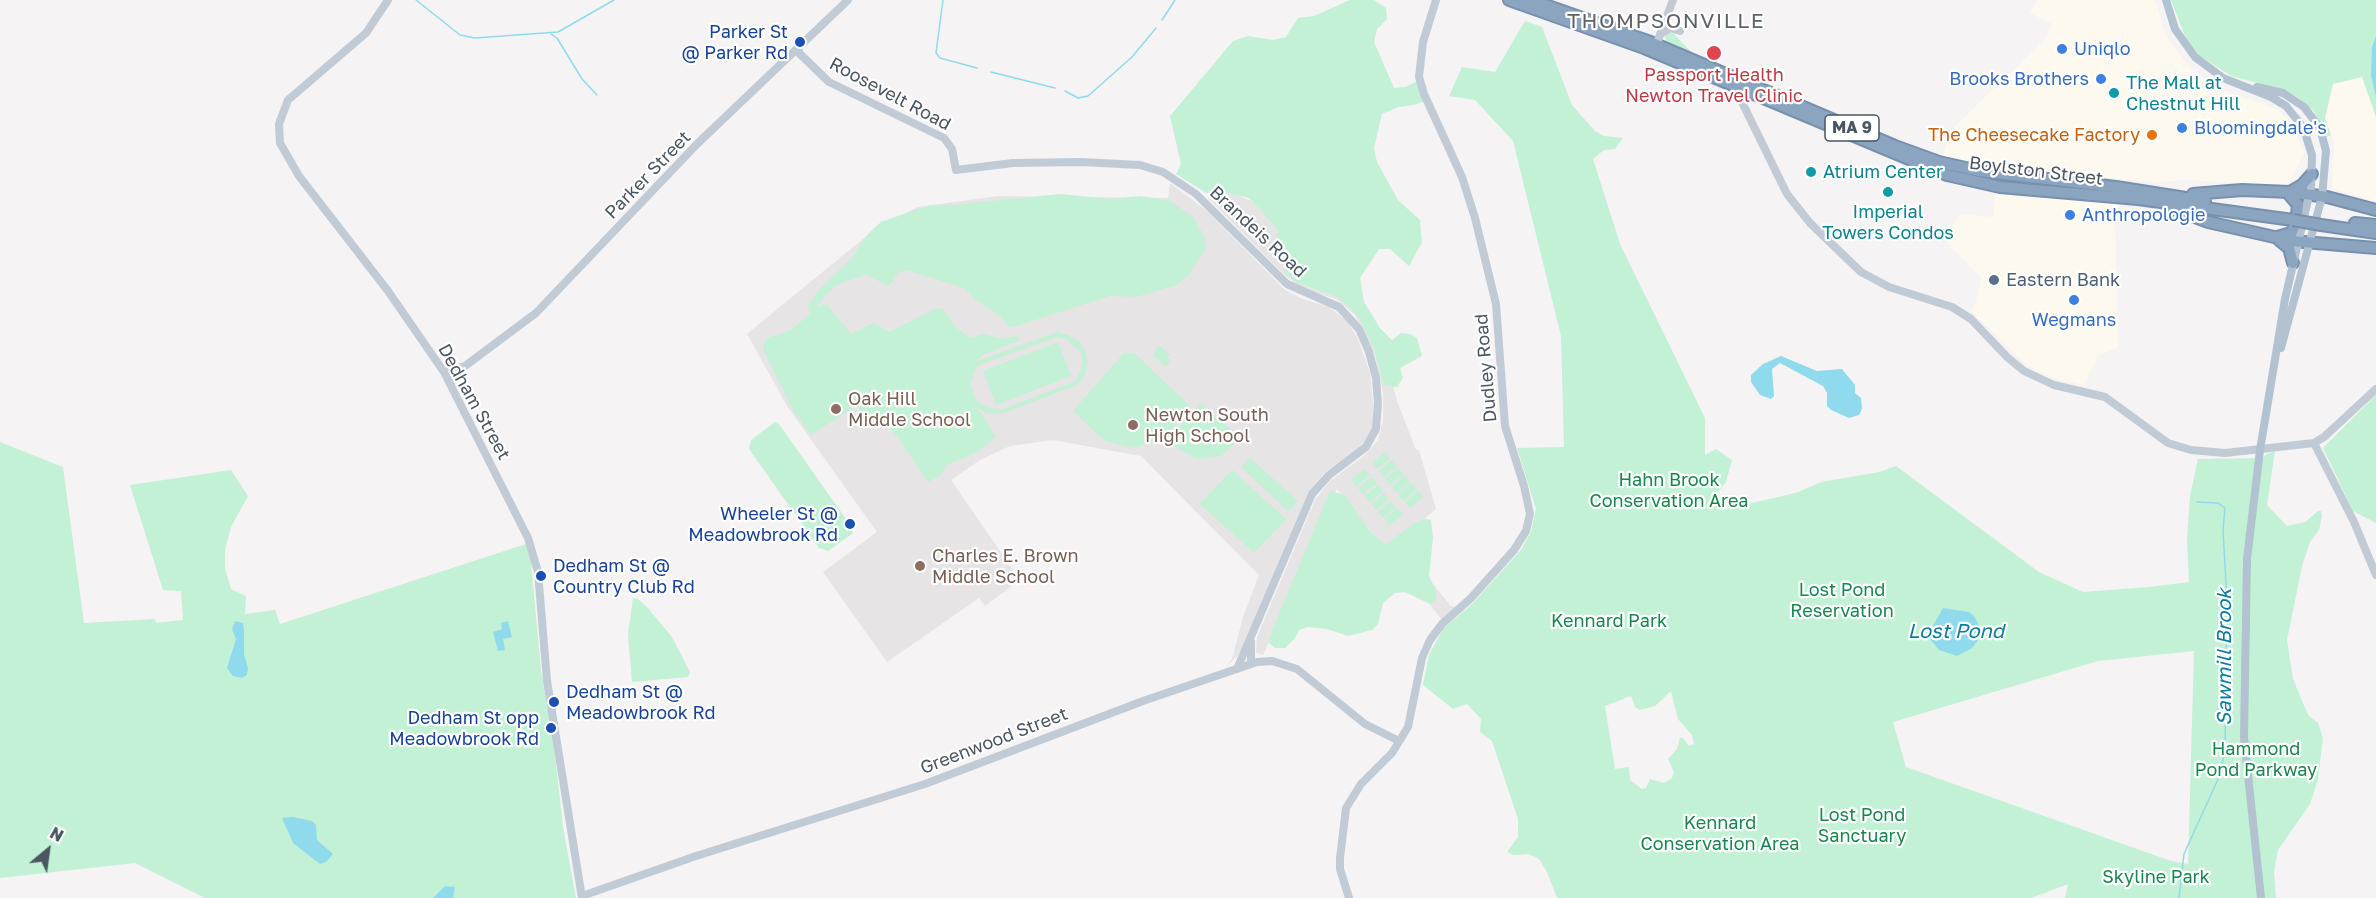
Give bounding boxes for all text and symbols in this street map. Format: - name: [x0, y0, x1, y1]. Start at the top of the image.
- district label: THOMPSONVILLE: [1567, 8, 1765, 34]
- place label: Parker St @ Parker Rd: [681, 21, 788, 63]
- marker: Parker St @ Parker Rd: [793, 35, 807, 49]
- place label: Uniqlo: [2074, 38, 2130, 60]
- marker: Uniqlo: [2055, 42, 2069, 56]
- marker: Passport Health Newton Travel Clinic: [1705, 44, 1723, 62]
- street label: Roosevelt Road: [825, 53, 955, 135]
- place label: Passport Health Newton Travel Clinic: [1625, 64, 1803, 106]
- place label: Brooks Brothers: [1949, 68, 2089, 90]
- marker: Brooks Brothers: [2094, 72, 2108, 86]
- place label: The Mall at Chestnut Hill: [2126, 72, 2240, 115]
- marker: The Mall at Chestnut Hill: [2107, 86, 2121, 100]
- road number: MA 9: [1825, 115, 1879, 141]
- place label: Bloomingdale's: [2194, 117, 2327, 139]
- marker: Bloomingdale's: [2175, 121, 2189, 135]
- place label: The Cheesecake Factory: [1928, 124, 2140, 146]
- street label: Parker Street: [601, 127, 695, 223]
- marker: The Cheesecake Factory: [2145, 128, 2159, 142]
- street label: Boylston Street: [1968, 152, 2104, 190]
- place label: Atrium Center: [1823, 161, 1943, 183]
- marker: Atrium Center: [1804, 165, 1818, 179]
- street label: Brandeis Road: [1205, 182, 1311, 282]
- marker: Imperial Towers Condos: [1881, 185, 1895, 199]
- place label: Imperial Towers Condos: [1822, 201, 1954, 244]
- place label: Anthropologie: [2082, 204, 2205, 226]
- marker: Anthropologie: [2063, 208, 2077, 222]
- place label: Eastern Bank: [2006, 269, 2120, 291]
- marker: Eastern Bank: [1987, 273, 2001, 287]
- marker: Wegmans: [2067, 293, 2081, 307]
- place label: Wegmans: [2032, 309, 2116, 331]
- street label: Dudley Road: [1470, 313, 1502, 423]
- street label: Dedham Street: [433, 340, 515, 464]
- place label: Oak Hill Middle School: [848, 388, 971, 430]
- marker: Oak Hill Middle School: [829, 402, 843, 416]
- place label: Newton South High School: [1145, 404, 1269, 446]
- marker: Newton South High School: [1126, 418, 1140, 432]
- park label: Hahn Brook Conservation Area: [1589, 469, 1749, 512]
- place label: Wheeler St @ Meadowbrook Rd: [688, 503, 838, 546]
- marker: Wheeler St @ Meadowbrook Rd: [843, 517, 857, 531]
- place label: Charles E. Brown Middle School: [932, 545, 1079, 588]
- place label: Dedham St @ Country Club Rd: [553, 555, 695, 598]
- marker: Charles E. Brown Middle School: [913, 559, 927, 573]
- marker: Dedham St @ Country Club Rd: [534, 569, 548, 583]
- park label: Lost Pond Reservation: [1790, 579, 1894, 622]
- water label: Sawmill Brook: [2213, 588, 2237, 726]
- park label: Kennard Park: [1551, 610, 1667, 632]
- water label: Lost Pond: [1908, 620, 2004, 644]
- place label: Dedham St @ Meadowbrook Rd: [566, 681, 716, 724]
- marker: Dedham St @ Meadowbrook Rd: [547, 695, 561, 709]
- street label: Greenwood Street: [917, 703, 1071, 779]
- place label: Dedham St opp Meadowbrook Rd: [389, 707, 539, 750]
- marker: Dedham St opp Meadowbrook Rd: [544, 721, 558, 735]
- park label: Hammond Pond Parkway: [2195, 738, 2317, 780]
- park label: Lost Pond Sanctuary: [1818, 804, 1906, 846]
- park label: Kennard Conservation Area: [1640, 812, 1800, 854]
- north arrow: [18, 820, 78, 880]
- text: N: [47, 823, 67, 846]
- park label: Skyline Park: [2102, 866, 2210, 888]

